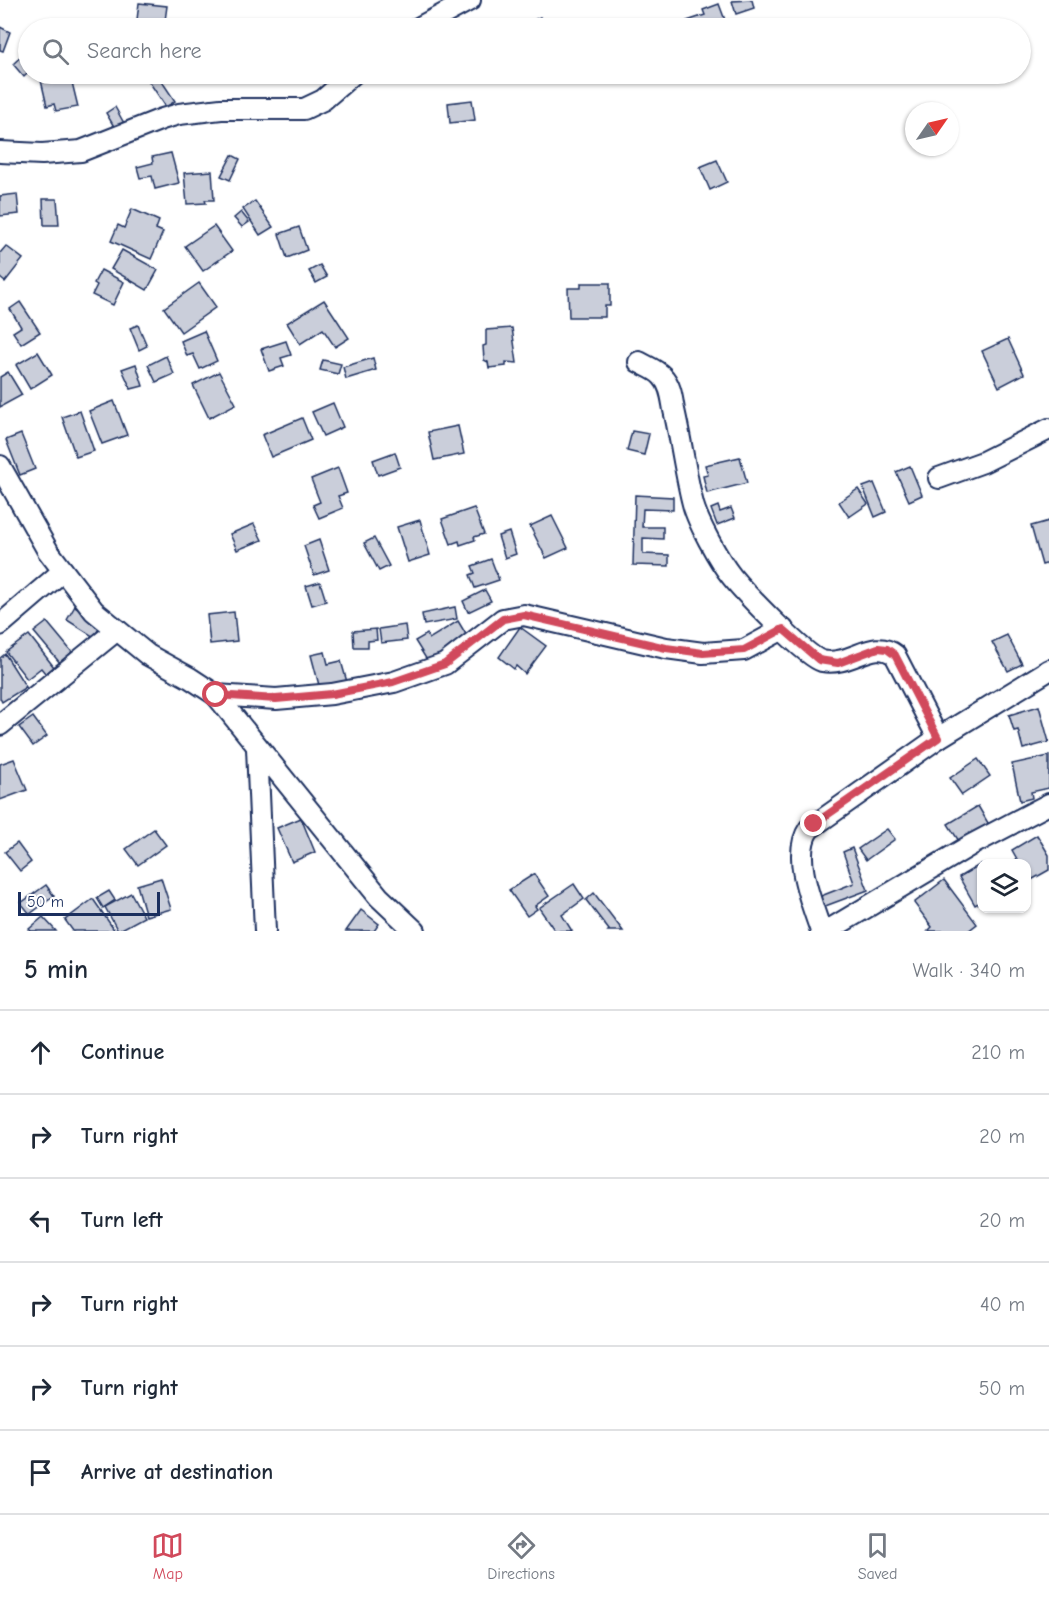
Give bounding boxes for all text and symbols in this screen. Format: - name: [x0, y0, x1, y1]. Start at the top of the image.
- search box: [18, 18, 1031, 84]
- icon: search: [39, 35, 72, 68]
- text: Search here: [87, 38, 202, 64]
- north arrow: [905, 102, 959, 156]
- route start: [202, 681, 228, 707]
- route end: [800, 810, 826, 836]
- map controls: [977, 859, 1031, 913]
- button: layers: [977, 859, 1031, 913]
- scale bar: [18, 889, 160, 917]
- text: 50 m: [27, 893, 64, 911]
- text: 5 min: [24, 955, 88, 985]
- text: Walk · 340 m: [913, 959, 1025, 982]
- icon: ahead: [24, 1036, 57, 1069]
- text: Continue: [81, 1039, 164, 1065]
- text: 210 m: [971, 1041, 1025, 1064]
- icon: right: [24, 1120, 57, 1153]
- text: Turn right: [81, 1123, 178, 1149]
- text: 20 m: [979, 1125, 1025, 1148]
- icon: left: [24, 1204, 57, 1237]
- text: Turn left: [81, 1207, 163, 1233]
- text: 20 m: [979, 1209, 1025, 1232]
- icon: right: [24, 1288, 57, 1321]
- text: Turn right: [81, 1291, 178, 1317]
- text: 40 m: [980, 1293, 1025, 1316]
- icon: right: [24, 1372, 57, 1405]
- text: Turn right: [81, 1375, 178, 1401]
- text: 50 m: [979, 1377, 1025, 1400]
- icon: arrive: [24, 1456, 57, 1489]
- text: Arrive at destination: [81, 1459, 273, 1485]
- tab: Map: [151, 1529, 184, 1583]
- tab: Directions: [487, 1529, 555, 1583]
- tab: Saved: [858, 1529, 898, 1583]

